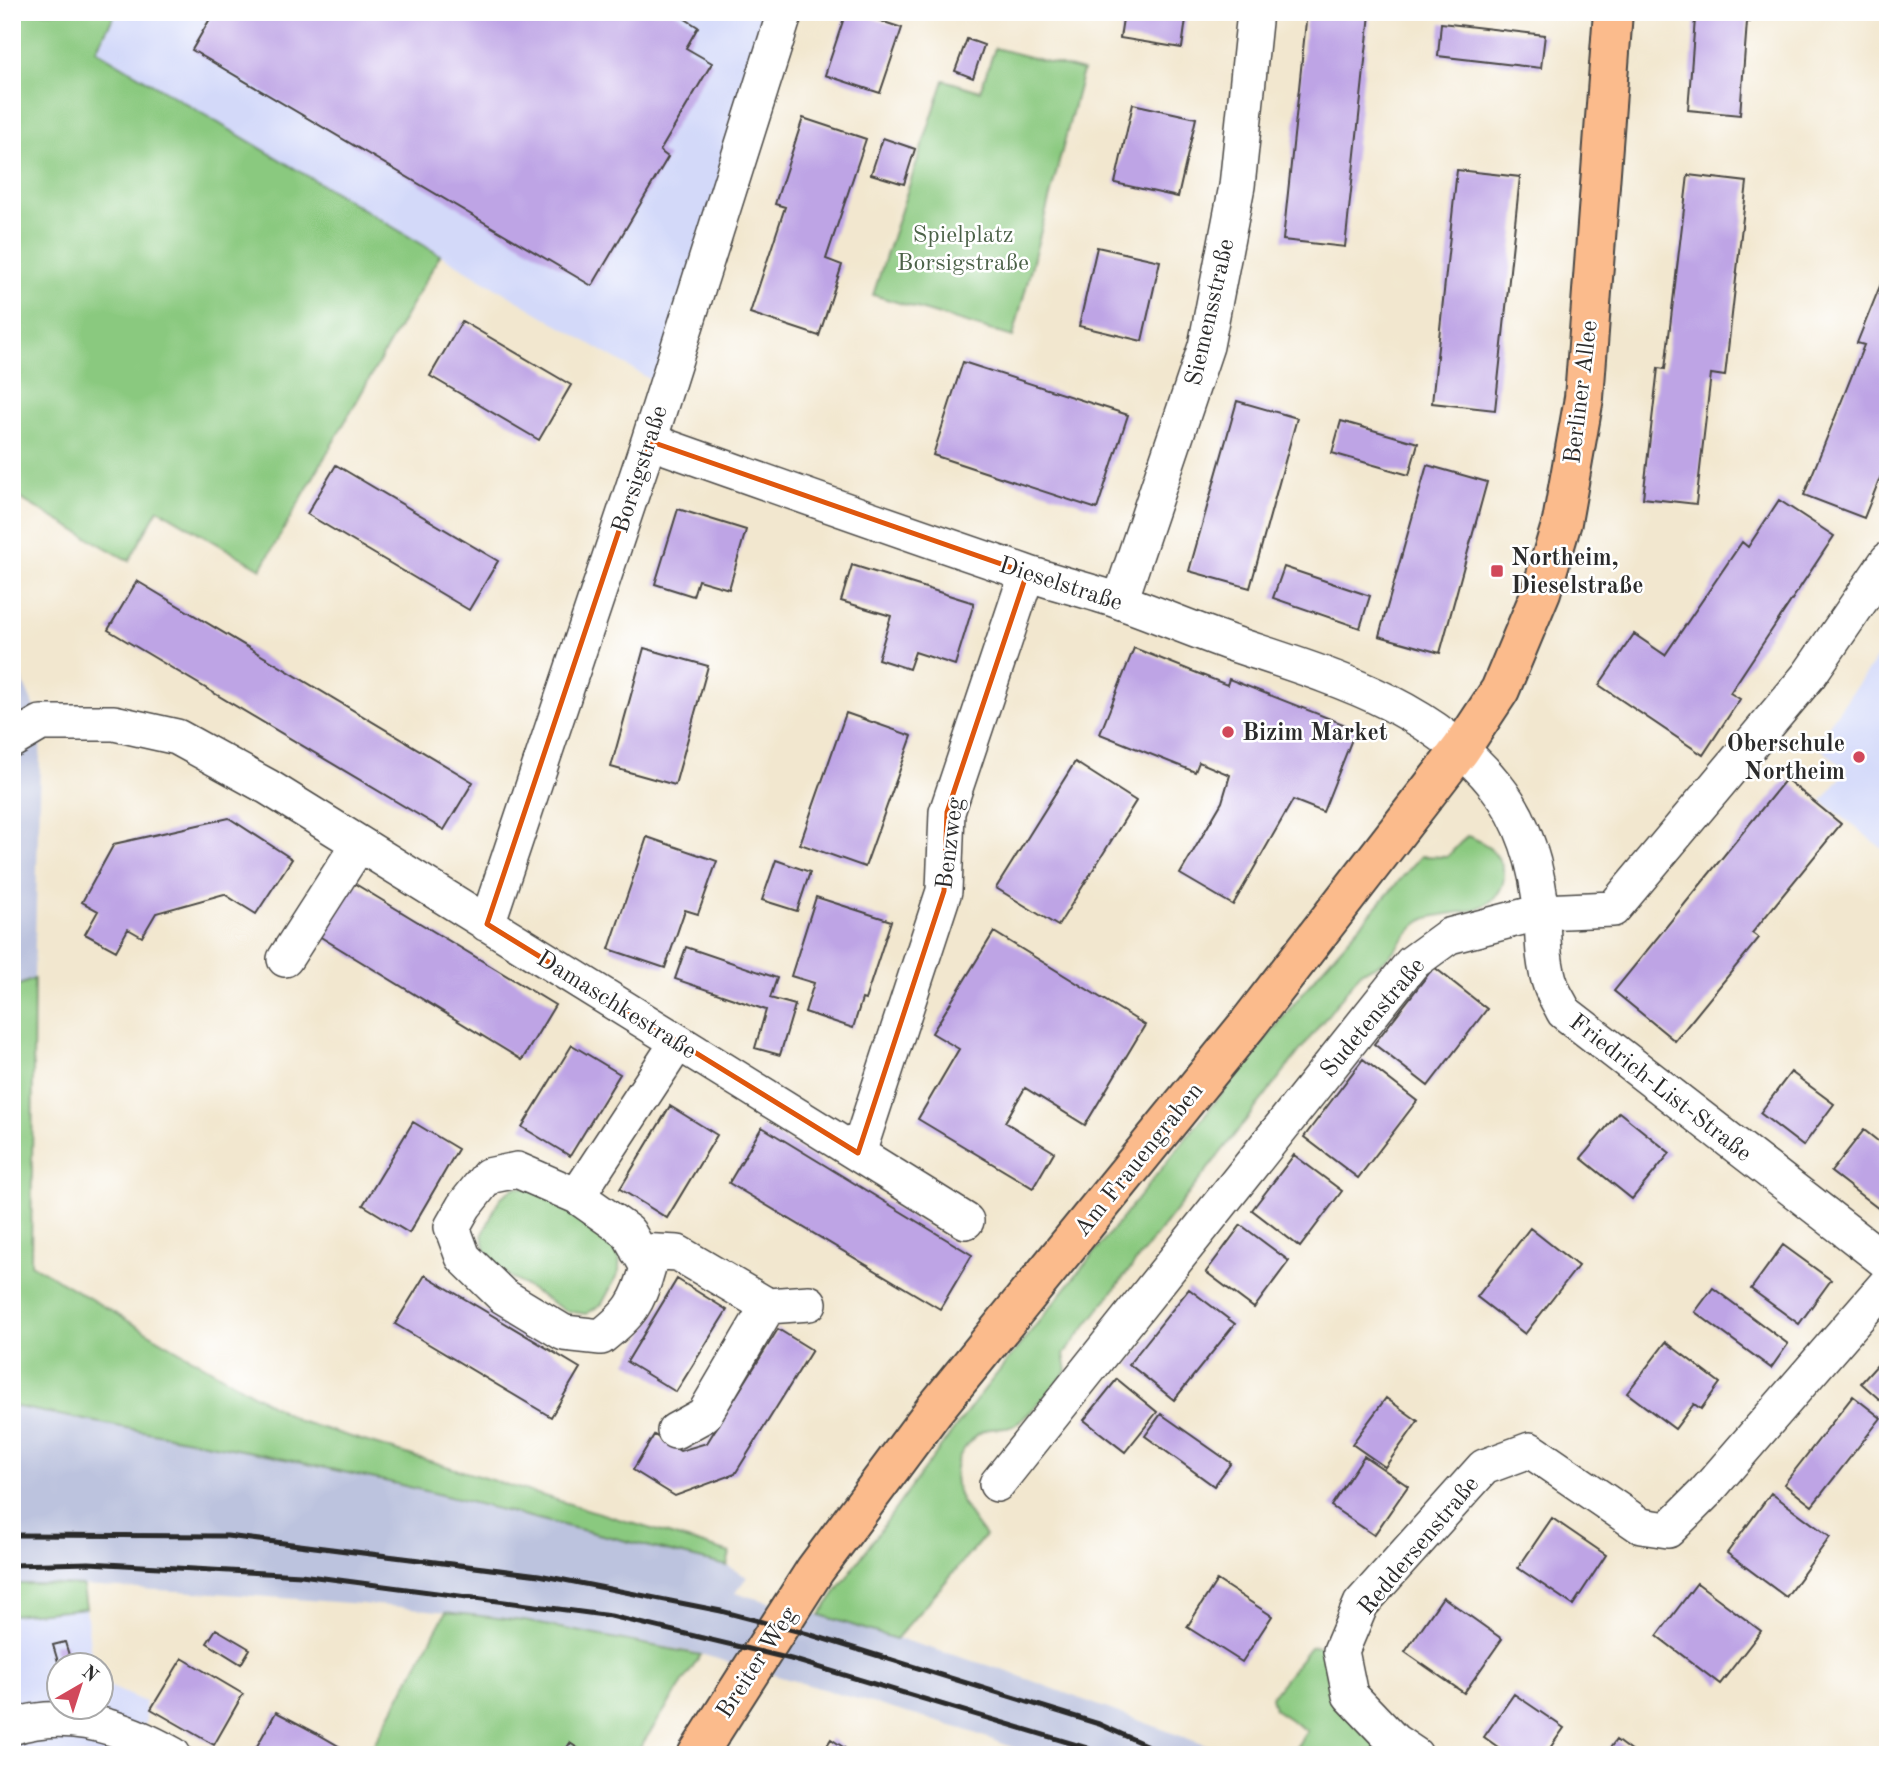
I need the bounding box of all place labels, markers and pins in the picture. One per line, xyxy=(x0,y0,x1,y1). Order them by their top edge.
place label: Northeim, Dieselstraße xyxy=(1511,547,1644,599)
marker: Northeim, Dieselstraße xyxy=(1489,563,1505,579)
place label: Bizim Market xyxy=(1242,722,1388,746)
marker: Bizim Market xyxy=(1220,724,1236,740)
place label: Oberschule Northeim xyxy=(1727,733,1845,785)
marker: Oberschule Northeim xyxy=(1851,749,1867,765)

